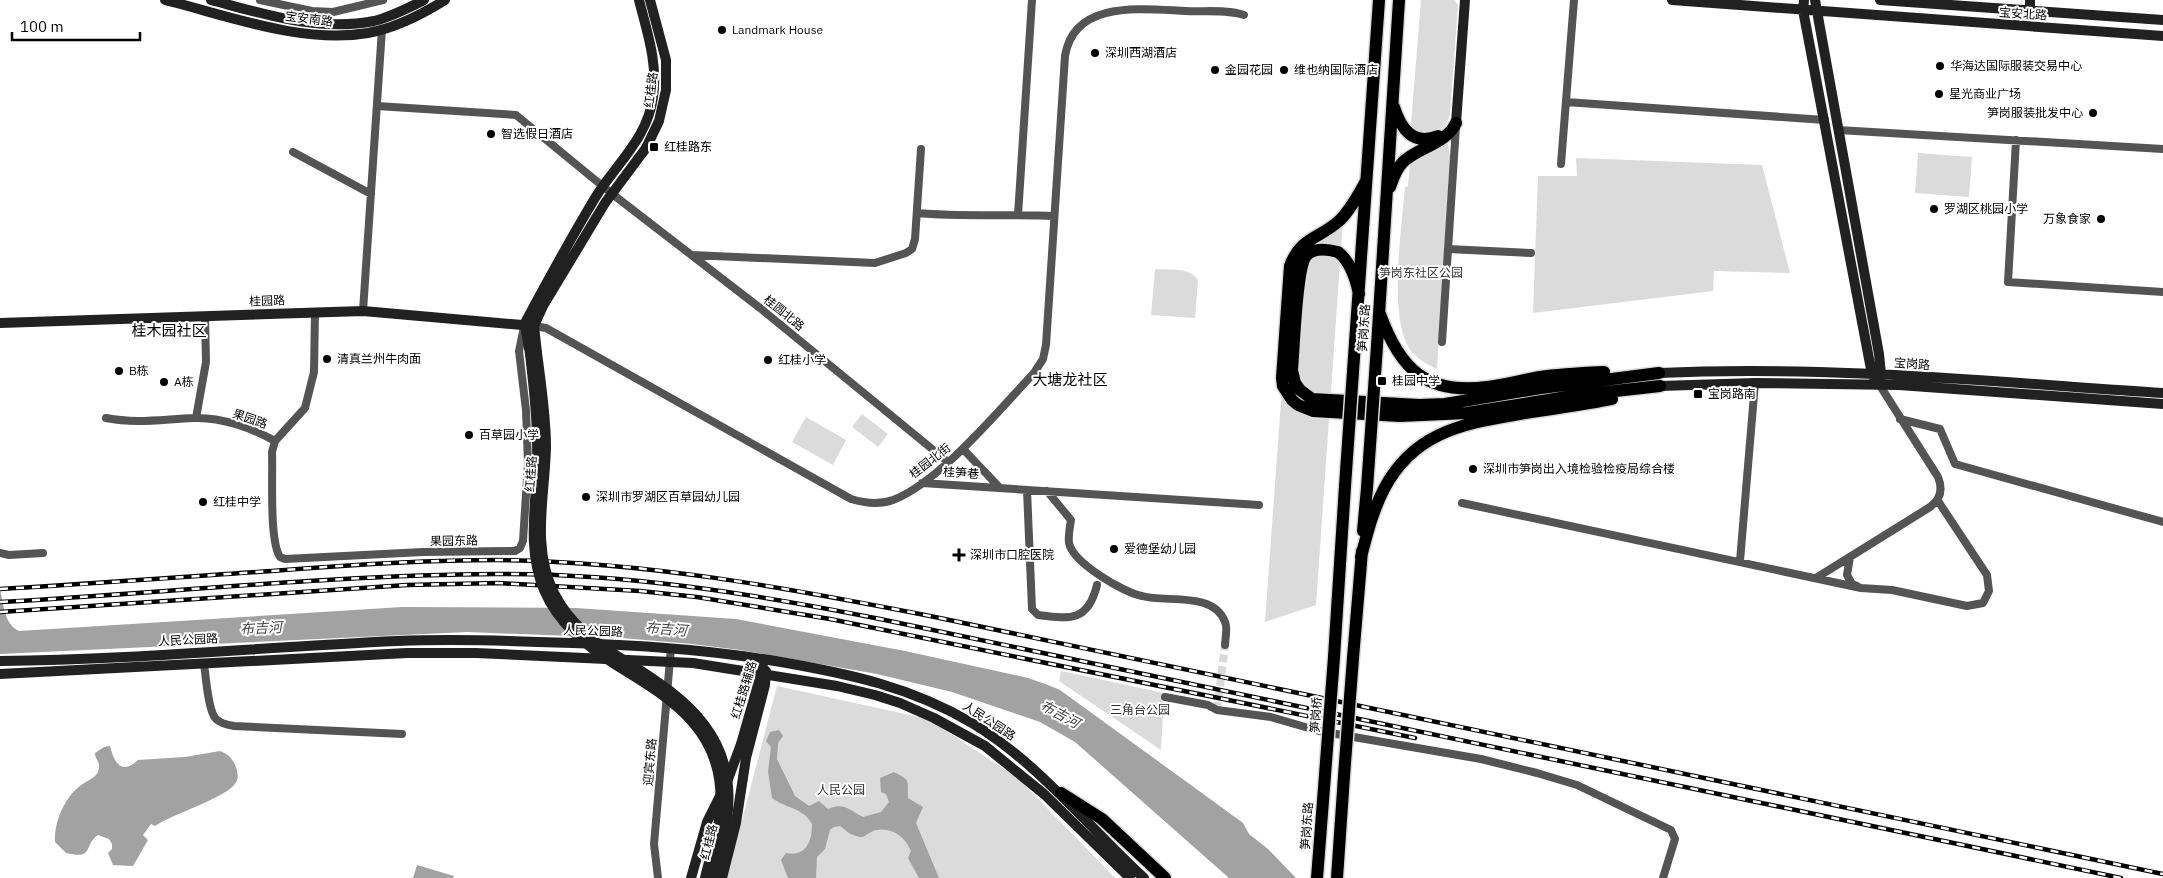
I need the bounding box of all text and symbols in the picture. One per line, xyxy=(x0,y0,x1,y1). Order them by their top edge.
street label: 宝安北路 xyxy=(1999,4,2048,23)
street label: 宝安南路 xyxy=(284,8,334,29)
scale bar xyxy=(12,10,140,42)
text: 100 m xyxy=(20,17,64,36)
place label: Landmark House xyxy=(732,22,823,37)
marker: Landmark House xyxy=(716,24,728,36)
place label: 深圳西湖酒店 xyxy=(1105,45,1177,60)
marker: 深圳西湖酒店 xyxy=(1089,47,1101,59)
place label: 华海达国际服装交易中心 xyxy=(1950,58,2082,73)
marker: 华海达国际服装交易中心 xyxy=(1934,60,1946,72)
place label: 金园花园 xyxy=(1225,62,1273,77)
place label: 维也纳国际酒店 xyxy=(1294,62,1378,77)
marker: 金园花园 xyxy=(1209,64,1221,76)
marker: 维也纳国际酒店 xyxy=(1278,64,1290,76)
street label: 红桂路 xyxy=(641,71,660,109)
place label: 星光商业广场 xyxy=(1949,86,2021,101)
marker: 星光商业广场 xyxy=(1933,88,1945,100)
place label: 笋岗服装批发中心 xyxy=(1987,105,2083,120)
marker: 笋岗服装批发中心 xyxy=(2087,107,2099,119)
place label: 智选假日酒店 xyxy=(501,126,573,141)
marker: 智选假日酒店 xyxy=(485,128,497,140)
place label: 红桂路东 xyxy=(664,139,712,154)
marker: 红桂路东 xyxy=(648,141,660,153)
place label: 罗湖区桃园小学 xyxy=(1944,201,2028,216)
marker: 罗湖区桃园小学 xyxy=(1928,203,1940,215)
place label: 万象食家 xyxy=(2043,211,2091,226)
marker: 万象食家 xyxy=(2095,213,2107,225)
park label: 笋岗东社区公园 xyxy=(1379,265,1463,280)
street label: 桂园路 xyxy=(249,292,285,309)
street label: 桂圆北路 xyxy=(761,292,808,334)
street label: 笋岗东路 xyxy=(1354,303,1373,352)
district label: 桂木园社区 xyxy=(131,321,207,340)
place label: 清真兰州牛肉面 xyxy=(337,351,421,366)
place label: 红桂小学 xyxy=(778,352,826,367)
marker: 清真兰州牛肉面 xyxy=(321,353,333,365)
marker: 红桂小学 xyxy=(762,354,774,366)
street label: 宝岗路 xyxy=(1894,355,1931,372)
place label: B栋 xyxy=(129,363,149,378)
marker: B栋 xyxy=(113,365,125,377)
district label: 大塘龙社区 xyxy=(1032,370,1108,389)
place label: 桂园中学 xyxy=(1392,373,1440,388)
place label: A栋 xyxy=(174,374,194,389)
marker: 桂园中学 xyxy=(1376,375,1388,387)
marker: A栋 xyxy=(158,376,170,388)
place label: 宝岗路南 xyxy=(1708,386,1756,401)
marker: 宝岗路南 xyxy=(1692,388,1704,400)
street label: 果园路 xyxy=(231,406,270,431)
place label: 百草园小学 xyxy=(479,427,539,442)
marker: 百草园小学 xyxy=(463,429,475,441)
street label: 桂园北街 xyxy=(906,440,953,481)
street label: 红桂路 xyxy=(522,455,539,492)
place label: 深圳市笋岗出入境检验检疫局综合楼 xyxy=(1483,461,1675,476)
marker: 深圳市笋岗出入境检验检疫局综合楼 xyxy=(1467,463,1479,475)
street label: 桂笋巷 xyxy=(943,464,980,481)
place label: 深圳市罗湖区百草园幼儿园 xyxy=(596,489,740,504)
marker: 深圳市罗湖区百草园幼儿园 xyxy=(580,491,592,503)
place label: 红桂中学 xyxy=(213,494,261,509)
marker: 红桂中学 xyxy=(197,496,209,508)
street label: 果园东路 xyxy=(430,533,478,548)
place label: 爱德堡幼儿园 xyxy=(1124,541,1196,556)
marker: 爱德堡幼儿园 xyxy=(1108,543,1120,555)
place label: 深圳市口腔医院 xyxy=(970,547,1054,562)
marker: 深圳市口腔医院 xyxy=(952,548,966,562)
water label: 布吉河 xyxy=(240,618,285,638)
water label: 布吉河 xyxy=(644,618,691,640)
street label: 人民公园路 xyxy=(563,622,623,639)
street label: 人民公园路 xyxy=(158,630,218,649)
street label: 红桂路辅路 xyxy=(728,659,759,721)
water label: 布吉河 xyxy=(1037,696,1085,734)
street label: 笋岗桥 xyxy=(1307,696,1324,733)
street label: 人民公园路 xyxy=(960,698,1019,743)
park label: 三角台公园 xyxy=(1110,702,1170,717)
street label: 迎宾东路 xyxy=(640,737,659,787)
park label: 人民公园 xyxy=(817,782,865,797)
street label: 笋岗东路 xyxy=(1297,801,1316,850)
street label: 红桂路 xyxy=(697,823,720,861)

